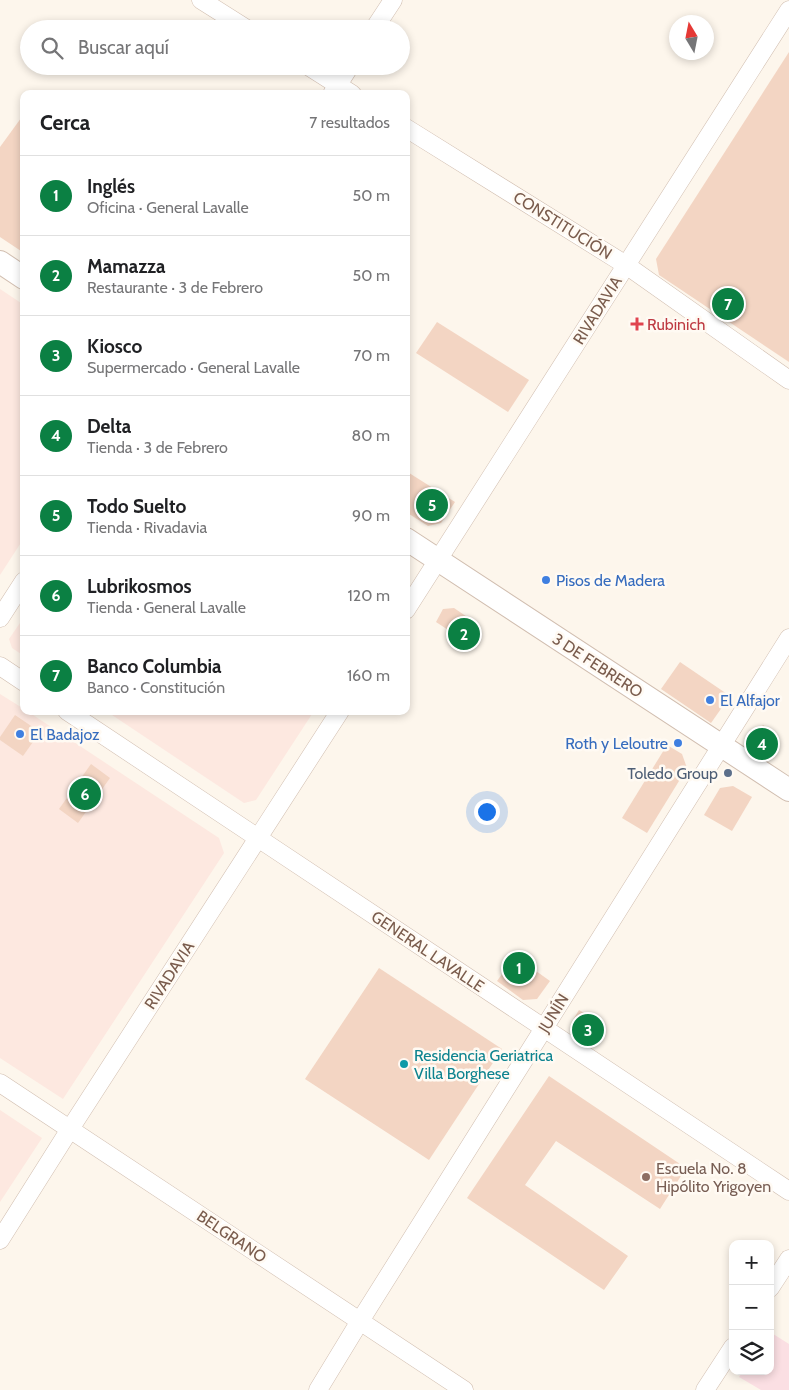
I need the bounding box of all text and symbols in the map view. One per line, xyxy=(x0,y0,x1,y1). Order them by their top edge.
north arrow xyxy=(669,15,714,60)
search box xyxy=(20,20,410,75)
icon: search xyxy=(38,34,66,62)
text: Buscar aquí xyxy=(78,36,169,59)
text: Cerca xyxy=(40,110,90,135)
text: 7 resultados xyxy=(309,113,390,132)
text: Inglés xyxy=(87,175,135,198)
text: 1 xyxy=(53,186,59,205)
text: 50 m xyxy=(353,186,390,205)
street label: CONSTITUCIÓN xyxy=(510,187,616,263)
text: Oficina · General Lavalle xyxy=(87,198,249,217)
text: Mamazza xyxy=(87,255,166,278)
text: 2 xyxy=(52,266,60,285)
text: 50 m xyxy=(353,266,390,285)
street label: RIVADAVIA xyxy=(569,273,626,348)
text: Restaurante · 3 de Febrero xyxy=(87,278,263,297)
pin: 7 xyxy=(712,285,744,323)
place label: Rubinich xyxy=(647,315,705,334)
marker: Rubinich xyxy=(631,318,643,330)
text: Kiosco xyxy=(87,335,142,358)
text: 3 xyxy=(52,346,60,365)
text: 70 m xyxy=(353,346,390,365)
text: Supermercado · General Lavalle xyxy=(87,358,300,377)
text: Delta xyxy=(87,415,131,438)
text: 4 xyxy=(51,426,61,445)
text: 80 m xyxy=(352,426,390,445)
text: Tienda · 3 de Febrero xyxy=(87,438,228,457)
pin: 5 xyxy=(416,486,448,524)
text: Todo Suelto xyxy=(87,495,186,518)
text: 5 xyxy=(52,506,60,525)
text: 90 m xyxy=(352,506,390,525)
text: Tienda · Rivadavia xyxy=(87,518,207,537)
place label: Pisos de Madera xyxy=(556,571,665,590)
marker: Pisos de Madera xyxy=(540,574,552,586)
text: Lubrikosmos xyxy=(87,575,192,598)
text: 6 xyxy=(52,586,61,605)
text: 120 m xyxy=(348,586,390,605)
text: Tienda · General Lavalle xyxy=(87,598,246,617)
pin: 2 xyxy=(448,615,480,653)
street label: 3 DE FEBRERO xyxy=(549,629,646,702)
text: Banco Columbia xyxy=(87,655,222,678)
text: 7 xyxy=(52,666,60,685)
text: 160 m xyxy=(347,666,390,685)
text: Banco · Constitución xyxy=(87,678,225,697)
place label: El Alfajor xyxy=(720,691,781,710)
marker: El Alfajor xyxy=(704,694,716,706)
place label: El Badajoz xyxy=(30,725,100,744)
pin: 4 xyxy=(746,725,778,763)
marker: El Badajoz xyxy=(14,728,26,740)
place label: Roth y Leloutre xyxy=(565,734,668,753)
marker: Roth y Leloutre xyxy=(672,737,684,749)
place label: Toledo Group xyxy=(627,764,718,783)
marker: Toledo Group xyxy=(722,767,734,779)
pin: 6 xyxy=(69,775,101,813)
your location xyxy=(474,799,500,825)
street label: GENERAL LAVALLE xyxy=(368,907,488,996)
street label: RIVADAVIA xyxy=(141,938,198,1013)
pin: 1 xyxy=(503,949,535,987)
street label: JUNÍN xyxy=(534,990,573,1037)
pin: 3 xyxy=(572,1011,604,1049)
place label: Residencia Geriatrica Villa Borghese xyxy=(414,1046,553,1083)
marker: Residencia Geriatrica Villa Borghese xyxy=(398,1058,410,1070)
place label: Escuela No. 8 Hipólito Yrigoyen xyxy=(656,1159,771,1196)
marker: Escuela No. 8 Hipólito Yrigoyen xyxy=(640,1171,652,1183)
street label: BELGRANO xyxy=(193,1206,270,1267)
map controls xyxy=(729,1240,774,1375)
button: + xyxy=(729,1240,774,1285)
button: − xyxy=(729,1285,774,1330)
button: layers xyxy=(729,1330,774,1375)

